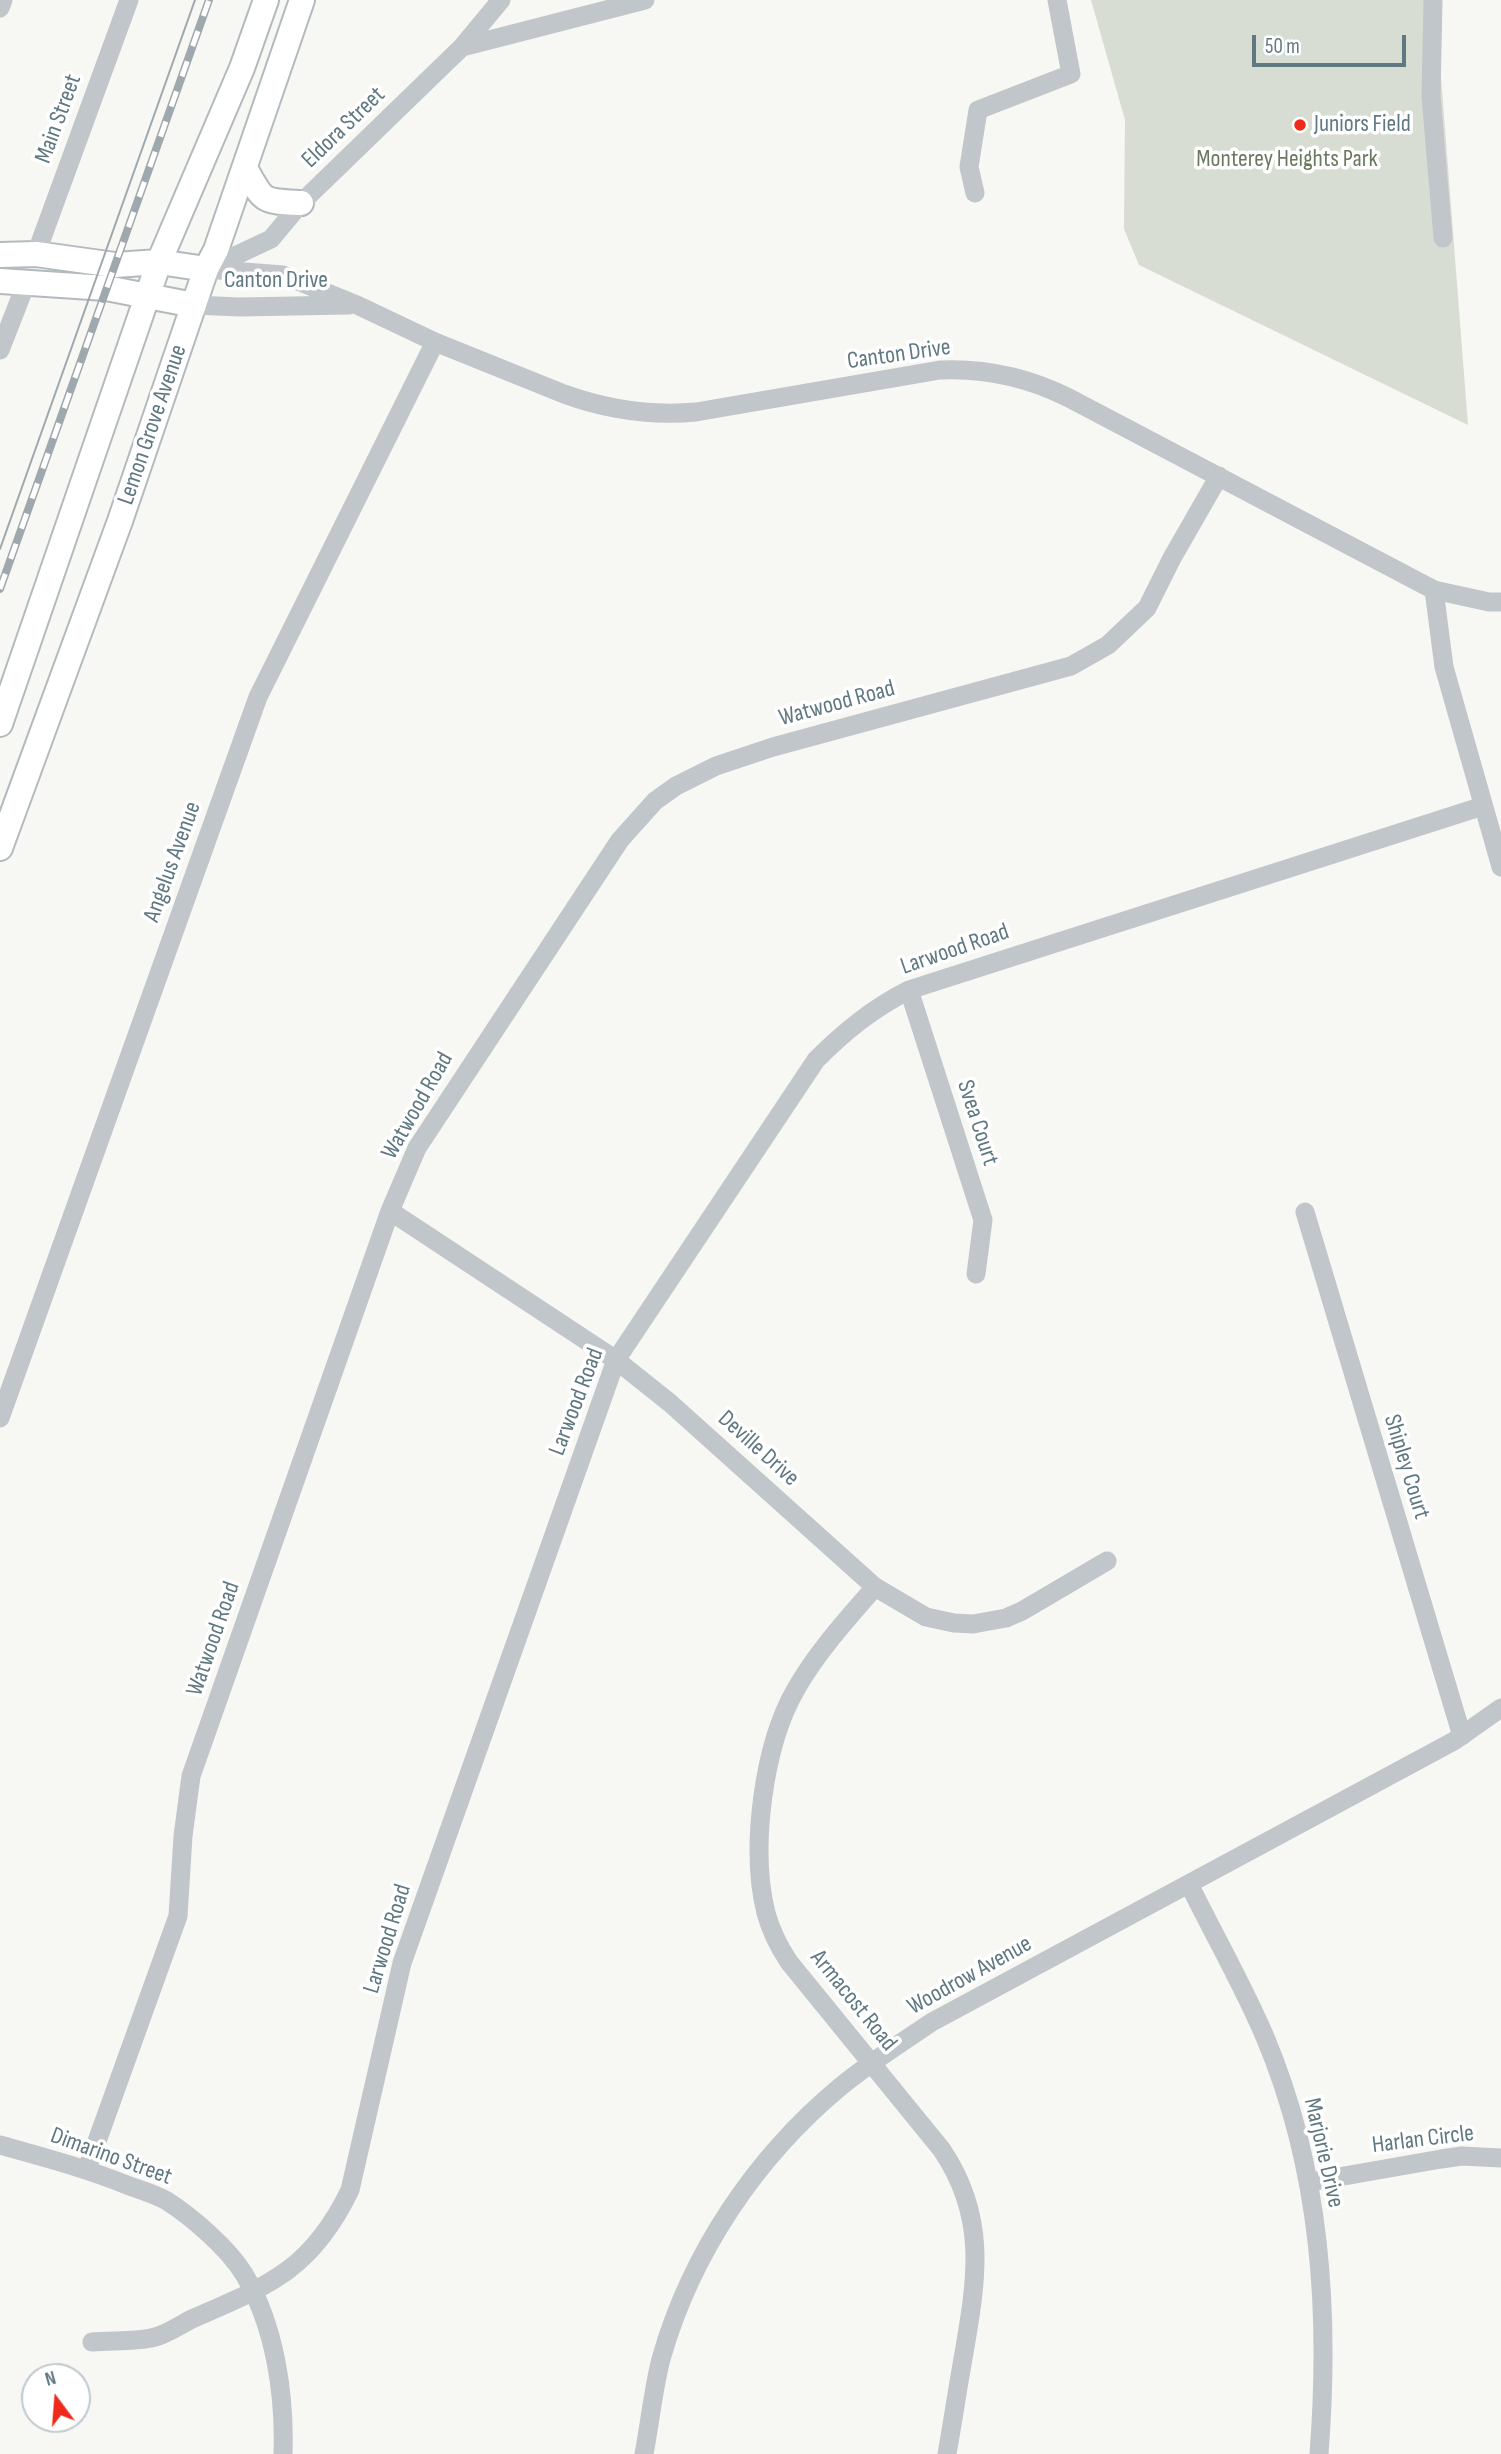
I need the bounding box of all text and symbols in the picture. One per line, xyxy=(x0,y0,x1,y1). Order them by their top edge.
scale bar xyxy=(1256,21,1410,65)
text: 50 m xyxy=(1265,34,1300,59)
street label: Main Street xyxy=(30,71,88,167)
street label: Eldora Street xyxy=(296,81,392,175)
place label: Juniors Field xyxy=(1314,111,1411,139)
marker: Juniors Field xyxy=(1292,117,1308,133)
park label: Monterey Heights Park xyxy=(1196,146,1378,174)
street label: Canton Drive xyxy=(224,267,328,295)
street label: Canton Drive xyxy=(846,334,952,376)
street label: Lemon Grove Avenue xyxy=(112,341,194,509)
street label: Watwood Road xyxy=(776,675,898,733)
street label: Angelus Avenue xyxy=(138,798,208,926)
street label: Larwood Road xyxy=(897,918,1013,982)
street label: Watwood Road xyxy=(376,1047,460,1165)
street label: Svea Court xyxy=(950,1077,1004,1169)
street label: Larwood Road xyxy=(543,1344,611,1460)
street label: Deville Drive xyxy=(711,1405,805,1493)
street label: Shipley Court xyxy=(1376,1411,1436,1523)
street label: Watwood Road xyxy=(181,1578,247,1700)
street label: Larwood Road xyxy=(358,1881,418,1997)
street label: Woodrow Avenue xyxy=(903,1930,1037,2022)
street label: Armacost Road xyxy=(804,1945,902,2057)
street label: Marjorie Drive xyxy=(1296,2096,1350,2210)
street label: Harlan Circle xyxy=(1370,2119,1476,2161)
street label: Dimarino Street xyxy=(46,2122,176,2192)
north arrow xyxy=(21,2363,91,2433)
text: N xyxy=(43,2367,59,2392)

